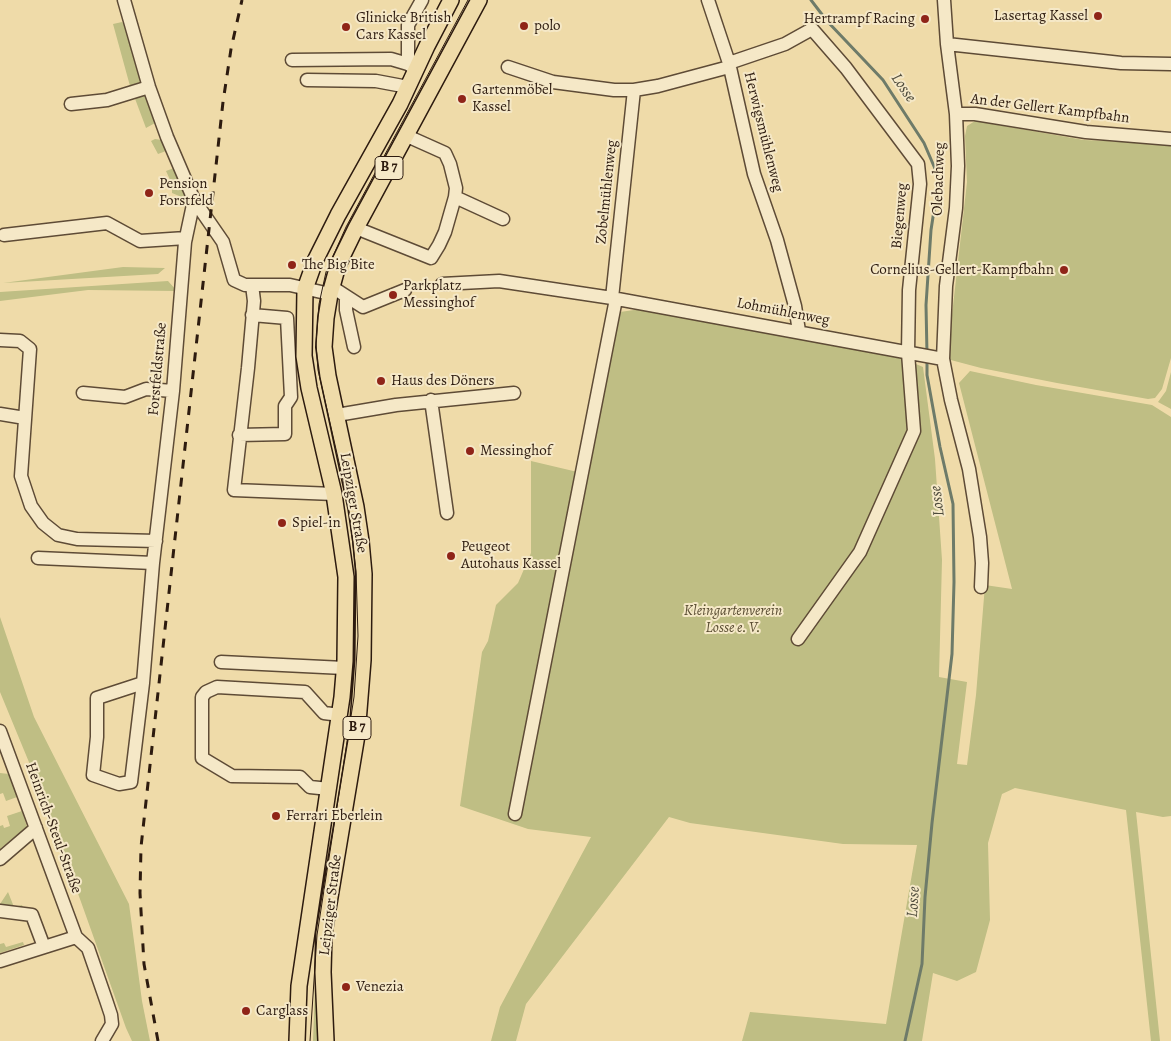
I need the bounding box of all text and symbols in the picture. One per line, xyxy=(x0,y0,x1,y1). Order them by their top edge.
place label: Lasertag Kassel xyxy=(994,7,1088,25)
place label: Glinicke British Cars Kassel xyxy=(356,9,451,44)
place label: Hertrampf Racing xyxy=(803,10,915,28)
marker: Lasertag Kassel xyxy=(1092,10,1104,22)
marker: Hertrampf Racing xyxy=(919,13,931,25)
place label: polo xyxy=(534,17,561,35)
marker: polo xyxy=(518,20,530,32)
marker: Glinicke British Cars Kassel xyxy=(340,21,352,33)
street label: Herwigsmühlenweg xyxy=(739,70,787,194)
water label: Losse xyxy=(886,70,920,106)
place label: Gartenmöbel Kassel xyxy=(472,81,552,116)
street label: An der Gellert Kampfbahn xyxy=(970,90,1130,128)
marker: Gartenmöbel Kassel xyxy=(456,93,468,105)
street label: Zobelmühlenweg xyxy=(593,139,621,245)
street label: Olebachweg xyxy=(929,142,949,216)
road number: B 7 xyxy=(375,156,403,180)
place label: Pension Forstfeld xyxy=(159,175,213,210)
street label: Biegenweg xyxy=(888,182,912,250)
marker: Pension Forstfeld xyxy=(143,187,155,199)
place label: The Big Bite xyxy=(302,256,375,274)
marker: The Big Bite xyxy=(286,259,298,271)
place label: Cornelius-Gellert-Kampfbahn xyxy=(870,261,1054,279)
marker: Cornelius-Gellert-Kampfbahn xyxy=(1058,264,1070,276)
place label: Parkplatz Messinghof xyxy=(403,277,475,312)
marker: Parkplatz Messinghof xyxy=(387,289,399,301)
street label: Lohmühlenweg xyxy=(735,294,831,330)
street label: Forstfeldstraße xyxy=(145,322,171,416)
place label: Haus des Döners xyxy=(391,372,495,390)
marker: Haus des Döners xyxy=(375,375,387,387)
place label: Messinghof xyxy=(480,442,552,460)
marker: Messinghof xyxy=(464,445,476,457)
street label: Leipziger Straße xyxy=(335,451,371,555)
water label: Losse xyxy=(927,485,949,517)
place label: Spiel-in xyxy=(292,514,341,532)
marker: Spiel-in xyxy=(276,517,288,529)
place label: Peugeot Autohaus Kassel xyxy=(461,538,561,573)
marker: Peugeot Autohaus Kassel xyxy=(445,550,457,562)
park label: Kleingartenverein Losse e. V. xyxy=(684,602,782,637)
road number: B 7 xyxy=(343,716,371,740)
street label: Heinrich-Steul-Straße xyxy=(21,760,85,896)
place label: Ferrari Eberlein xyxy=(286,807,383,825)
marker: Ferrari Eberlein xyxy=(270,810,282,822)
street label: Leipziger Straße xyxy=(316,853,346,957)
water label: Losse xyxy=(903,886,925,918)
place label: Venezia xyxy=(356,978,404,996)
marker: Venezia xyxy=(340,981,352,993)
place label: Carglass xyxy=(256,1002,308,1020)
marker: Carglass xyxy=(240,1005,252,1017)

